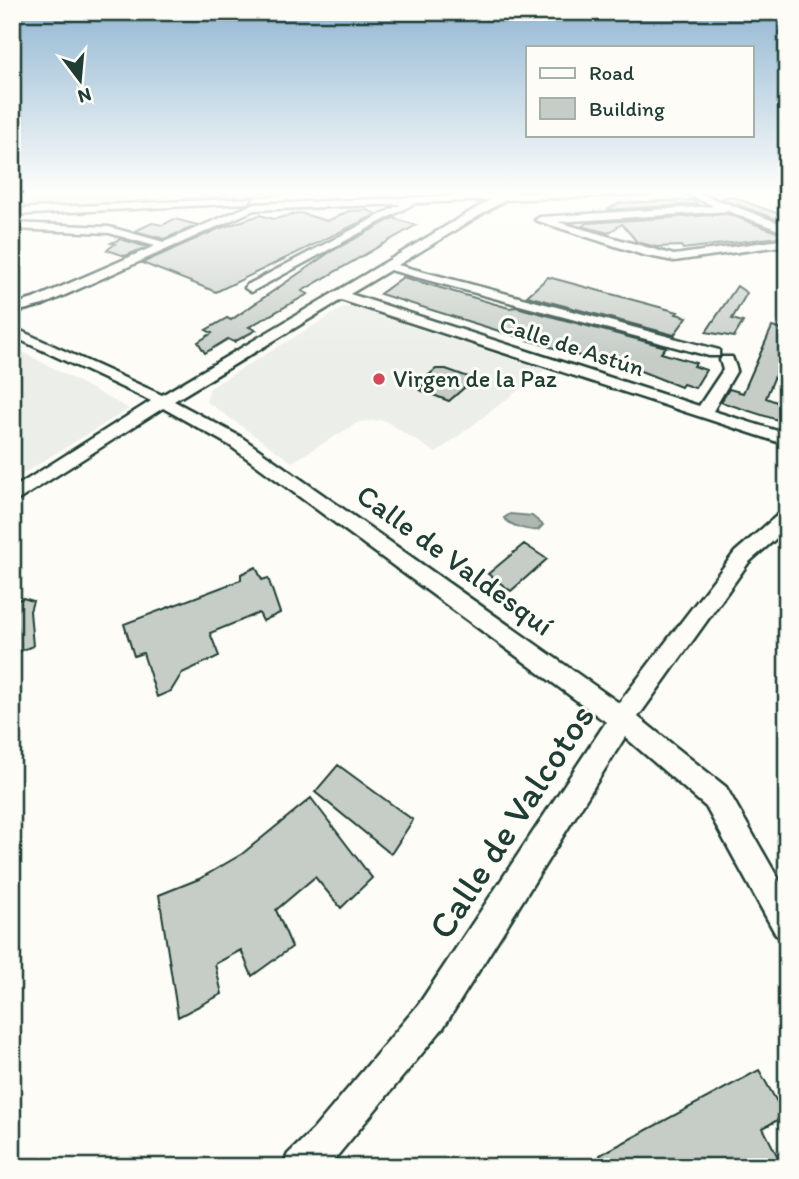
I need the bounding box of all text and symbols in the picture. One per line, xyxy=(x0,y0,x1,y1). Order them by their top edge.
north arrow xyxy=(46,46,116,116)
legend xyxy=(526,46,754,136)
text: Road xyxy=(589,60,635,85)
text: N xyxy=(75,83,94,109)
text: Building xyxy=(589,96,665,121)
street label: Calle de Astún xyxy=(496,309,648,383)
place label: Virgen de la Paz xyxy=(393,364,557,393)
marker: Virgen de la Paz xyxy=(371,371,387,387)
street label: Calle de Valdesquí xyxy=(350,476,561,644)
street label: Calle de Valcotos xyxy=(419,695,603,947)

